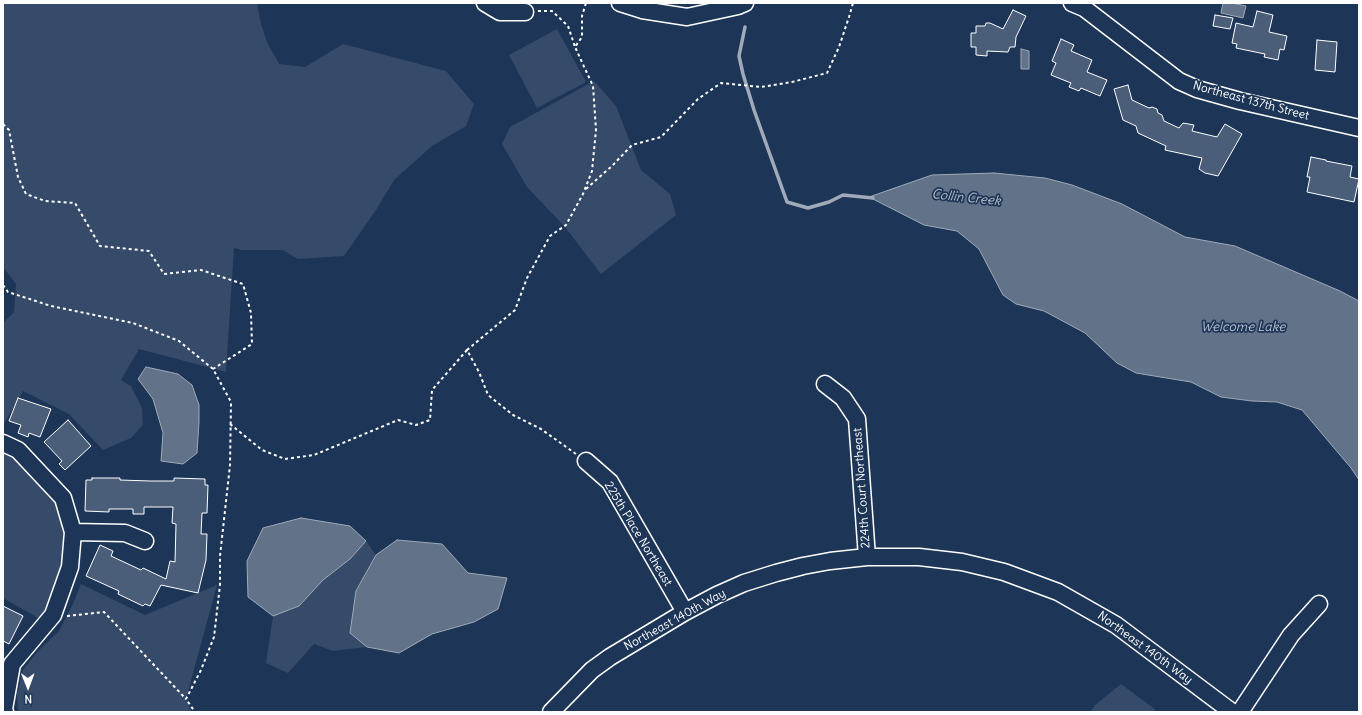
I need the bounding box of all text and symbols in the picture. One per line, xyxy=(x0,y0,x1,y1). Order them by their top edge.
street label: Northeast 137th Street xyxy=(1191,79,1311,123)
water label: Collin Creek xyxy=(931,187,1001,209)
water label: Welcome Lake xyxy=(1201,319,1285,335)
street label: 224th Court Northeast xyxy=(851,427,873,549)
street label: 225th Place Northeast xyxy=(601,479,675,589)
street label: Northeast 140th Way xyxy=(622,586,728,654)
street label: Northeast 140th Way xyxy=(1095,609,1195,687)
north arrow xyxy=(8,667,48,707)
text: N xyxy=(24,692,32,706)

